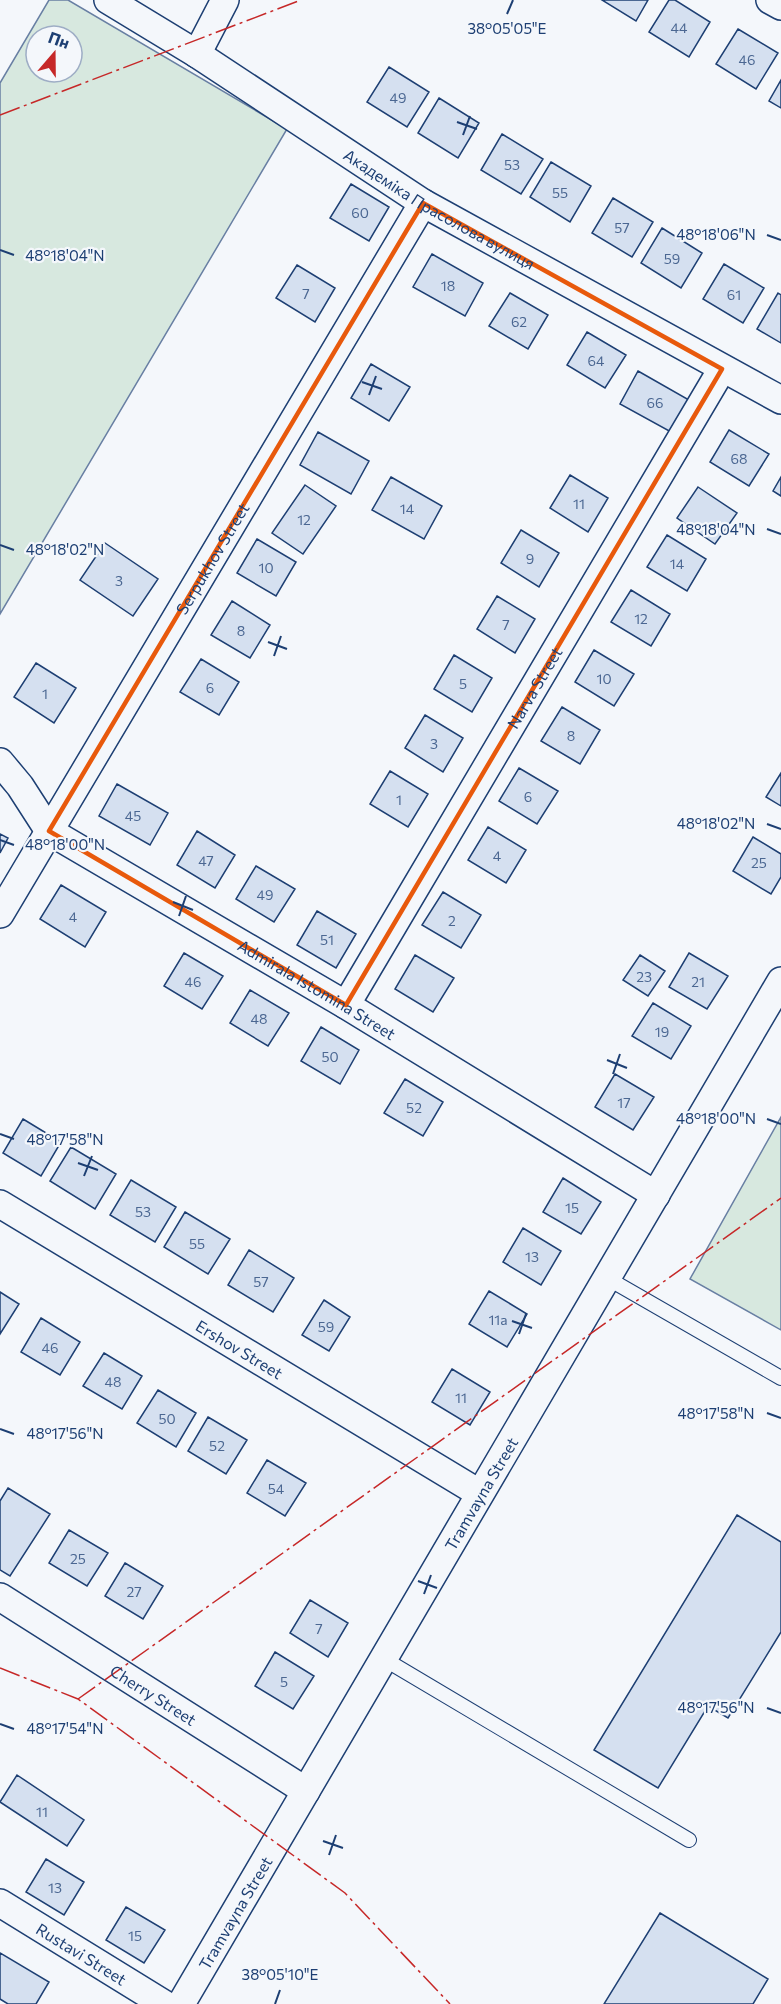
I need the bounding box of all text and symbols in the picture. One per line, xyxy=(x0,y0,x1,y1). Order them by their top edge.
text: 38°05'05"E xyxy=(467,19,547,37)
house number: 44 xyxy=(671,19,688,36)
north arrow xyxy=(24,24,84,84)
text: Пн xyxy=(46,27,73,52)
house number: 46 xyxy=(739,51,755,68)
house number: 49 xyxy=(390,89,406,106)
street label: Академіка Прасолова вулиця xyxy=(341,144,539,272)
house number: 53 xyxy=(504,156,520,173)
house number: 55 xyxy=(552,184,568,201)
house number: 60 xyxy=(351,204,369,221)
house number: 57 xyxy=(614,219,630,236)
text: 48°18'06"N xyxy=(676,225,756,243)
text: 48°18'04"N xyxy=(25,246,105,264)
house number: 59 xyxy=(664,250,680,267)
house number: 18 xyxy=(441,277,455,294)
house number: 7 xyxy=(302,285,310,302)
house number: 61 xyxy=(727,286,741,303)
house number: 62 xyxy=(511,313,527,330)
house number: 64 xyxy=(588,352,605,369)
house number: 66 xyxy=(647,394,664,411)
house number: 68 xyxy=(731,450,748,467)
house number: 11 xyxy=(573,495,585,512)
street label: Serpukhov Street xyxy=(171,499,252,617)
house number: 14 xyxy=(400,500,415,517)
house number: 12 xyxy=(297,511,311,528)
text: 48°18'04"N xyxy=(676,520,756,538)
text: 48°18'02"N xyxy=(26,540,104,558)
house number: 9 xyxy=(526,550,534,567)
house number: 14 xyxy=(670,555,685,572)
house number: 10 xyxy=(258,559,274,576)
house number: 3 xyxy=(115,572,123,589)
house number: 12 xyxy=(634,610,648,627)
house number: 7 xyxy=(502,616,510,633)
house number: 8 xyxy=(237,622,245,639)
street label: Narva Street xyxy=(502,643,566,732)
house number: 10 xyxy=(596,670,612,687)
house number: 5 xyxy=(459,675,467,692)
house number: 6 xyxy=(206,679,214,696)
house number: 1 xyxy=(42,685,48,702)
house number: 8 xyxy=(567,727,575,744)
house number: 3 xyxy=(430,735,438,752)
house number: 6 xyxy=(524,788,532,805)
house number: 1 xyxy=(396,791,402,808)
house number: 45 xyxy=(125,807,141,824)
text: 48°18'02"N xyxy=(677,814,755,832)
text: 48°18'00"N xyxy=(25,835,105,853)
house number: 4 xyxy=(493,847,502,864)
house number: 47 xyxy=(198,852,214,869)
house number: 25 xyxy=(751,854,767,871)
house number: 49 xyxy=(257,886,273,903)
house number: 4 xyxy=(69,908,78,925)
house number: 2 xyxy=(448,912,456,929)
house number: 51 xyxy=(320,931,334,948)
street label: Admirala Istomina Street xyxy=(235,935,400,1043)
house number: 23 xyxy=(636,968,652,985)
house number: 46 xyxy=(185,973,201,990)
house number: 21 xyxy=(691,973,705,990)
house number: 48 xyxy=(251,1010,267,1027)
house number: 19 xyxy=(655,1023,669,1040)
house number: 50 xyxy=(321,1048,339,1065)
house number: 17 xyxy=(617,1094,631,1111)
house number: 52 xyxy=(406,1099,422,1116)
text: 48°18'00"N xyxy=(676,1109,756,1127)
text: 48°17'58"N xyxy=(26,1130,104,1148)
house number: 15 xyxy=(565,1199,579,1216)
house number: 53 xyxy=(135,1203,151,1220)
house number: 55 xyxy=(189,1235,205,1252)
house number: 13 xyxy=(525,1248,539,1265)
house number: 57 xyxy=(253,1273,269,1290)
house number: 11а xyxy=(488,1311,508,1328)
street label: Ershov Street xyxy=(193,1315,287,1382)
house number: 59 xyxy=(318,1318,334,1335)
house number: 46 xyxy=(42,1339,58,1356)
house number: 48 xyxy=(105,1373,121,1390)
house number: 11 xyxy=(455,1389,467,1406)
text: 48°17'58"N xyxy=(677,1404,755,1422)
house number: 50 xyxy=(158,1410,176,1427)
text: 48°17'56"N xyxy=(26,1424,104,1442)
street label: Tramvayna Street xyxy=(440,1433,521,1553)
house number: 52 xyxy=(209,1437,225,1454)
house number: 54 xyxy=(268,1480,285,1497)
house number: 25 xyxy=(70,1550,86,1567)
house number: 27 xyxy=(126,1583,142,1600)
house number: 7 xyxy=(315,1620,323,1637)
street label: Cherry Street xyxy=(107,1660,201,1729)
house number: 5 xyxy=(280,1673,288,1690)
text: 48°17'56"N xyxy=(677,1698,755,1716)
text: 48°17'54"N xyxy=(27,1719,104,1737)
house number: 11 xyxy=(36,1803,48,1820)
street label: Tramvayna Street xyxy=(194,1852,275,1972)
house number: 13 xyxy=(48,1879,62,1896)
street label: Rustavi Street xyxy=(33,1918,131,1988)
house number: 15 xyxy=(128,1927,142,1944)
text: 38°05'10"E xyxy=(242,1965,318,1983)

